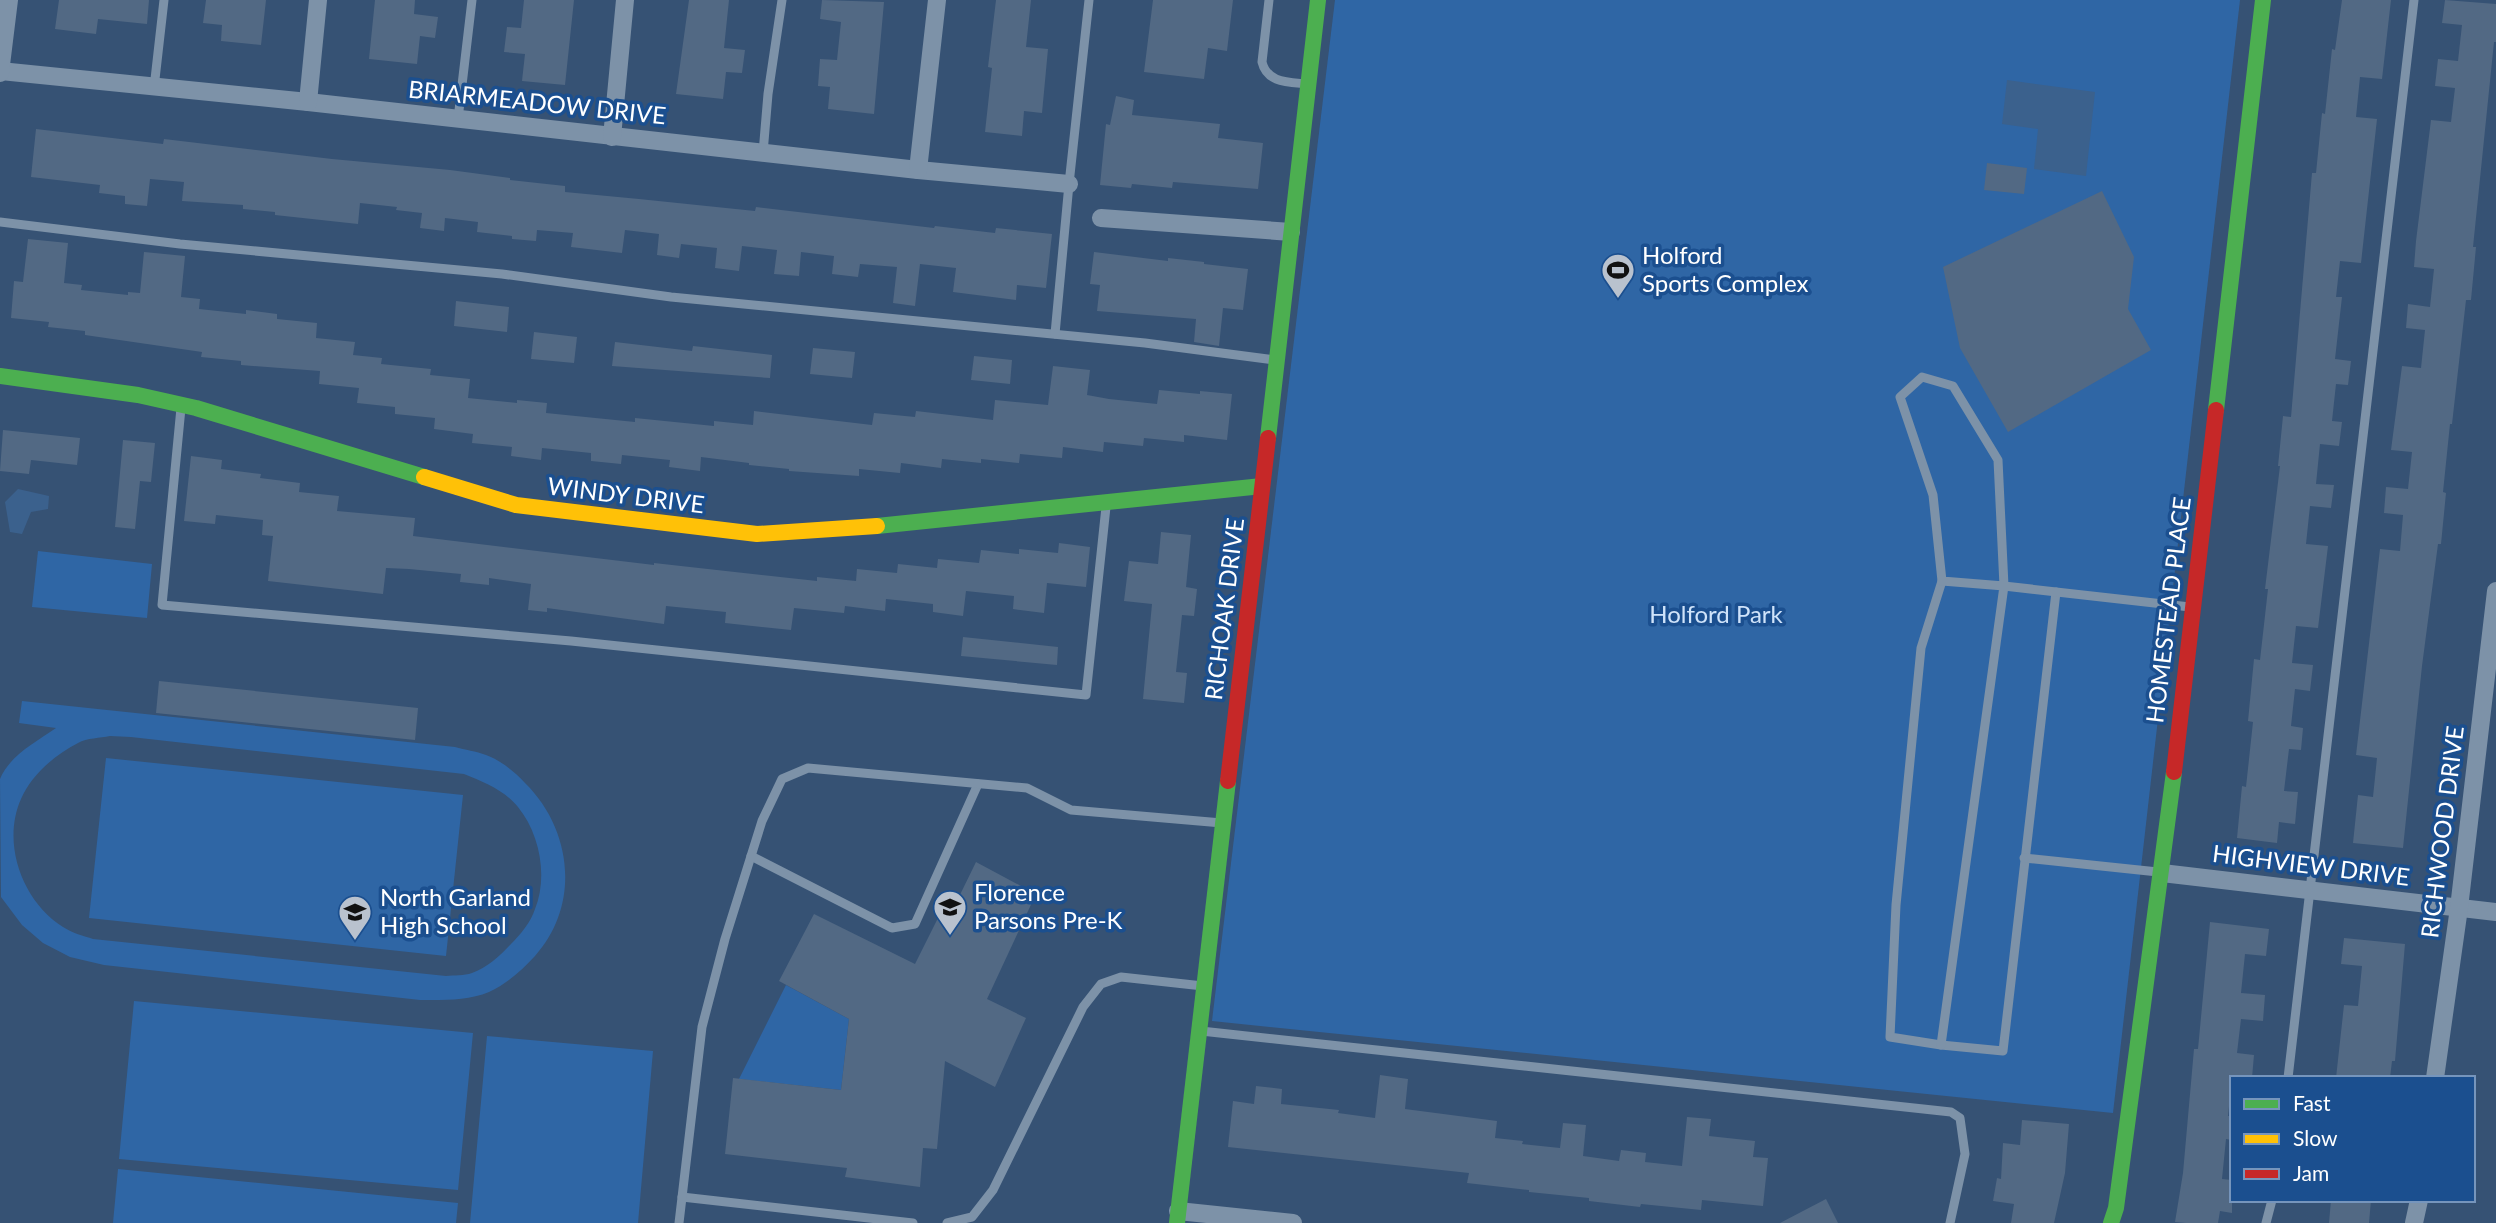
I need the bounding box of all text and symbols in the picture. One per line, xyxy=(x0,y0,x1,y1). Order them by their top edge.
street label: BRIARMEADOW DRIVE xyxy=(407,74,667,129)
place label: Holford Sports Complex xyxy=(1642,240,1808,297)
sports icon: Holford Sports Complex xyxy=(1599,251,1637,300)
street label: WINDY DRIVE xyxy=(546,471,706,519)
street label: HOMESTEAD PLACE xyxy=(2139,495,2196,725)
street label: RICHOAK DRIVE xyxy=(1198,516,1249,702)
park label: Holford Park xyxy=(1649,599,1784,628)
street label: RICHWOOD DRIVE xyxy=(2414,724,2469,940)
street label: HIGHVIEW DRIVE xyxy=(2211,838,2411,891)
place label: Florence Parsons Pre-K xyxy=(974,877,1123,934)
place label: North Garland High School xyxy=(380,882,531,939)
school or university icon: Florence Parsons Pre-K xyxy=(931,888,969,937)
school or university icon: North Garland High School xyxy=(336,893,374,942)
legend xyxy=(2230,1076,2475,1202)
text: Fast xyxy=(2293,1090,2331,1115)
text: Slow xyxy=(2293,1125,2338,1150)
text: Jam xyxy=(2293,1160,2329,1185)

